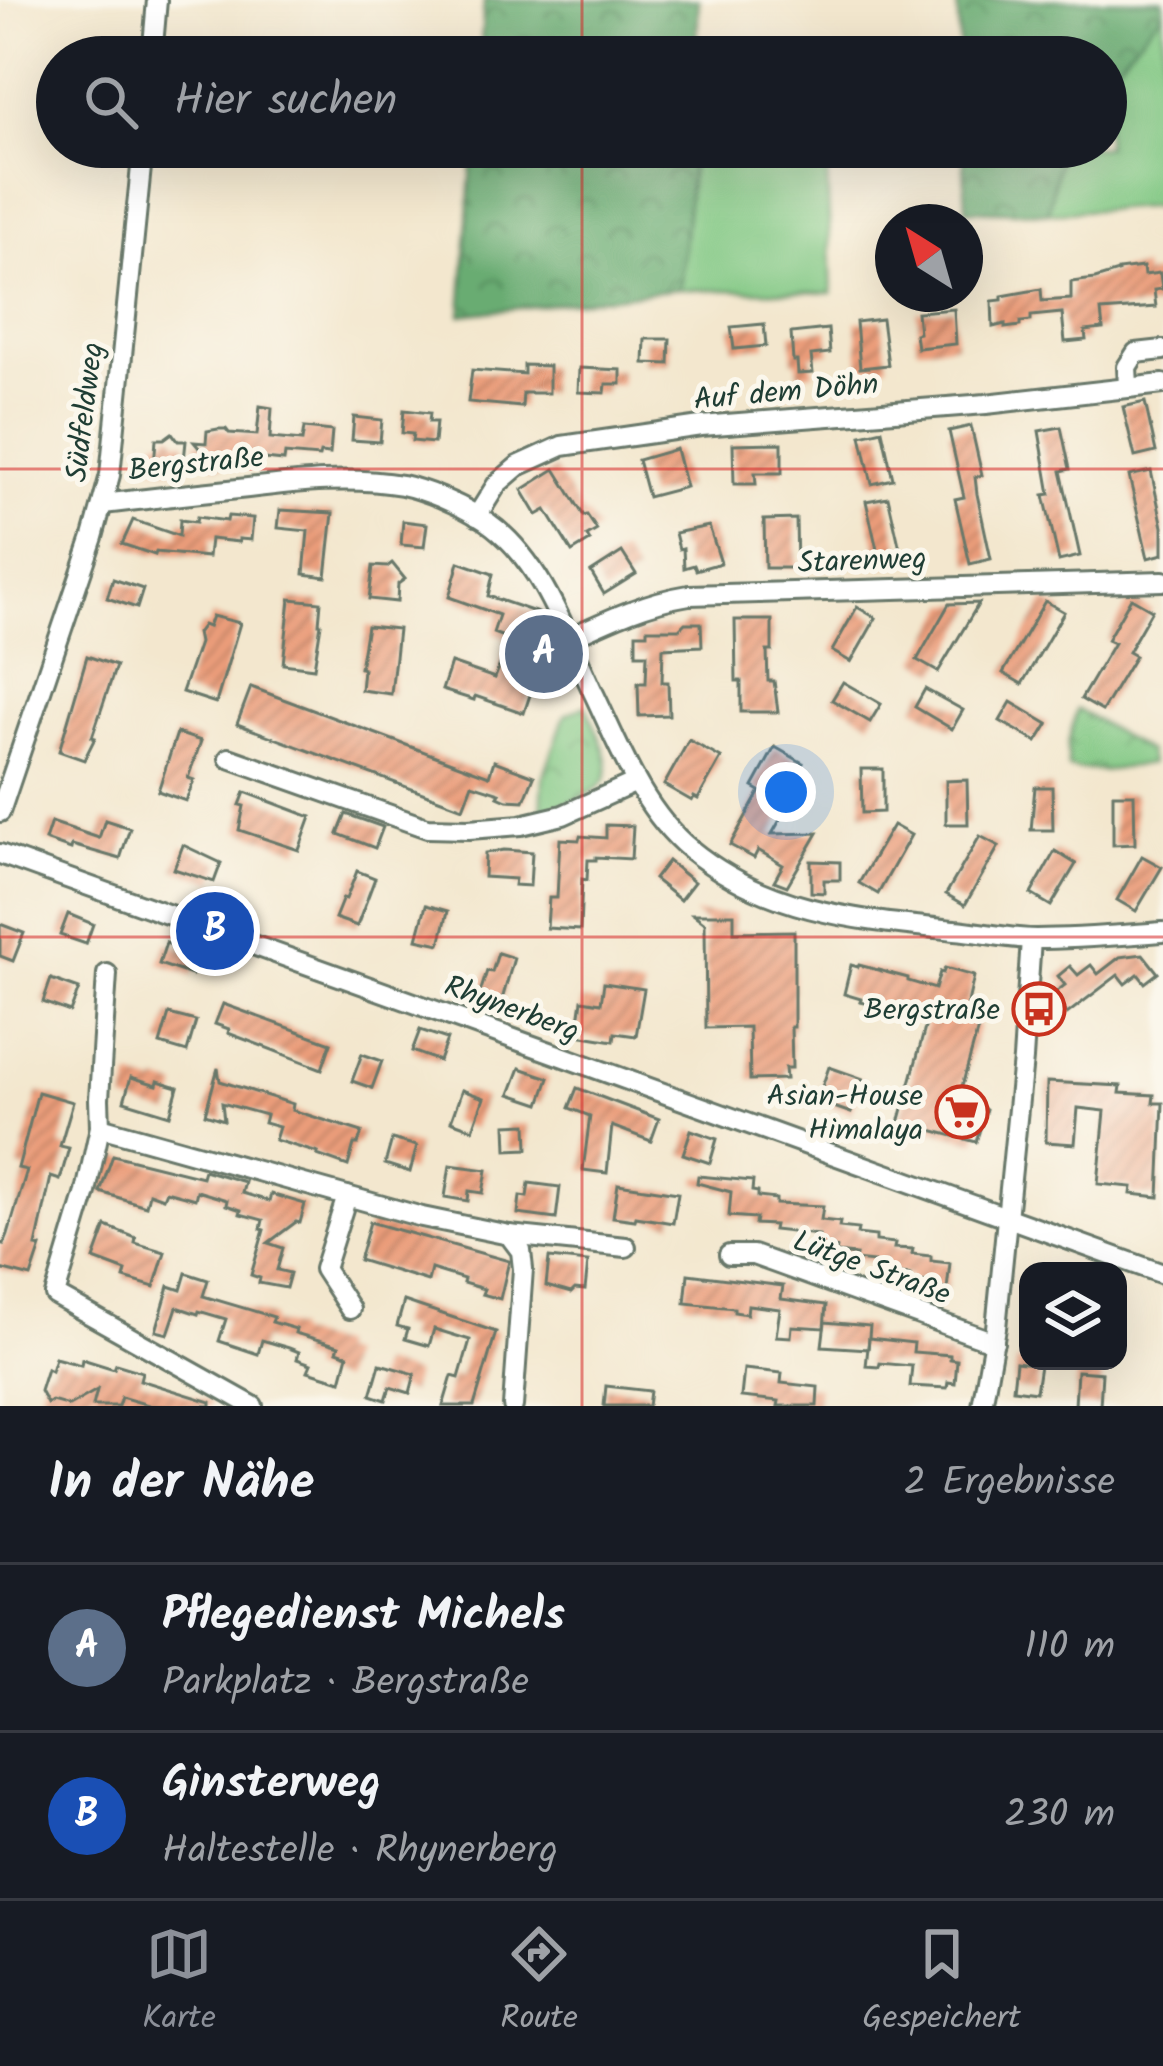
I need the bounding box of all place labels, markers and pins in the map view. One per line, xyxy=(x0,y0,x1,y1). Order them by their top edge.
pin: A xyxy=(505,609,583,699)
pin: B xyxy=(176,886,254,976)
bus stop icon: Bergstraße xyxy=(1011,981,1067,1037)
place label: Bergstraße xyxy=(864,987,1000,1035)
place label: Asian-House Himalaya xyxy=(767,1073,923,1155)
supermarket icon: Asian-House Himalaya xyxy=(934,1084,990,1140)

